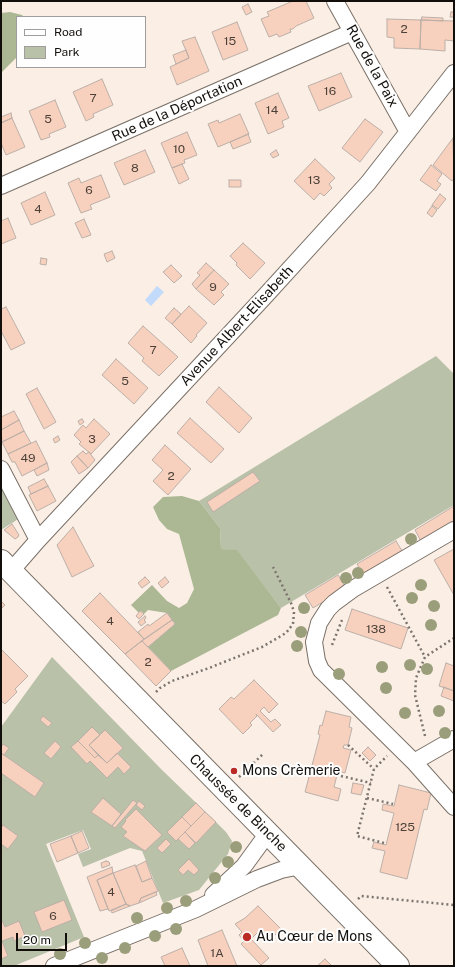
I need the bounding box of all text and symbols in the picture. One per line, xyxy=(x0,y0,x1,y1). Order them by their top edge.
legend xyxy=(16,16,146,68)
street label: Rue de la Paix xyxy=(342,22,402,110)
house number: 2 xyxy=(400,22,408,36)
text: Road xyxy=(54,25,82,39)
house number: 15 xyxy=(224,34,236,48)
text: Park xyxy=(54,45,80,59)
street label: Rue de la Déportation xyxy=(109,73,245,145)
house number: 16 xyxy=(324,84,336,98)
house number: 7 xyxy=(89,91,97,105)
house number: 14 xyxy=(266,103,278,117)
house number: 5 xyxy=(44,112,52,126)
house number: 10 xyxy=(173,142,185,156)
house number: 8 xyxy=(131,161,139,175)
house number: 13 xyxy=(308,173,320,187)
house number: 6 xyxy=(85,183,93,197)
house number: 4 xyxy=(34,202,42,216)
street label: Avenue Albert-Elisabeth xyxy=(177,262,297,390)
house number: 9 xyxy=(209,280,217,294)
house number: 7 xyxy=(149,343,157,357)
house number: 5 xyxy=(121,374,129,388)
house number: 3 xyxy=(88,432,96,446)
house number: 49 xyxy=(20,451,36,465)
house number: 2 xyxy=(167,469,175,483)
house number: 4 xyxy=(106,614,114,628)
house number: 138 xyxy=(366,622,386,636)
house number: 2 xyxy=(144,655,152,669)
street label: Chaussée de Binche xyxy=(186,751,290,855)
place label: Mons Crèmerie xyxy=(242,763,341,779)
marker: Mons Crèmerie xyxy=(229,766,239,776)
house number: 125 xyxy=(395,820,415,834)
house number: 4 xyxy=(107,885,115,899)
house number: 6 xyxy=(49,909,57,923)
scale bar xyxy=(18,925,69,951)
place label: Au Cœur de Mons xyxy=(256,929,372,945)
marker: Au Cœur de Mons xyxy=(241,931,253,943)
text: 20 m xyxy=(23,933,51,947)
house number: 1A xyxy=(210,946,224,960)

